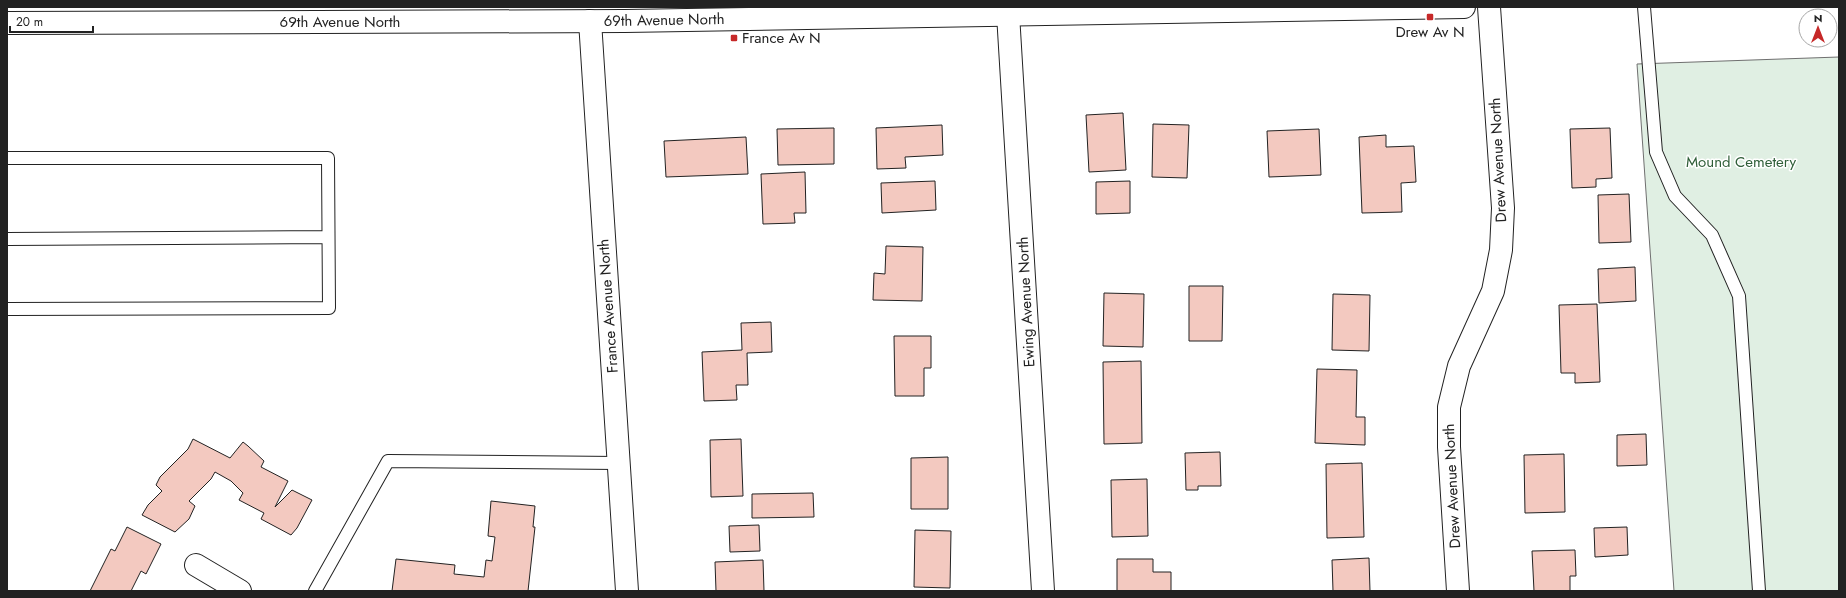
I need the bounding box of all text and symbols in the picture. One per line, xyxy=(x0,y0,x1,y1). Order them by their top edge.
scale bar xyxy=(10,8,93,34)
street label: 69th Avenue North xyxy=(603,8,725,32)
north arrow xyxy=(1798,8,1838,48)
text: N xyxy=(1814,10,1822,26)
street label: 69th Avenue North xyxy=(280,11,400,33)
marker: Drew Av N xyxy=(1425,12,1435,22)
text: 20 m xyxy=(16,13,43,31)
place label: Drew Av N xyxy=(1395,21,1465,43)
place label: France Av N xyxy=(742,27,821,49)
marker: France Av N xyxy=(729,33,739,43)
street label: Drew Avenue North xyxy=(1484,97,1512,223)
park label: Mound Cemetery xyxy=(1686,151,1796,173)
street label: Ewing Avenue North xyxy=(1012,236,1040,368)
street label: France Avenue North xyxy=(592,238,624,374)
street label: Drew Avenue North xyxy=(1438,423,1466,549)

